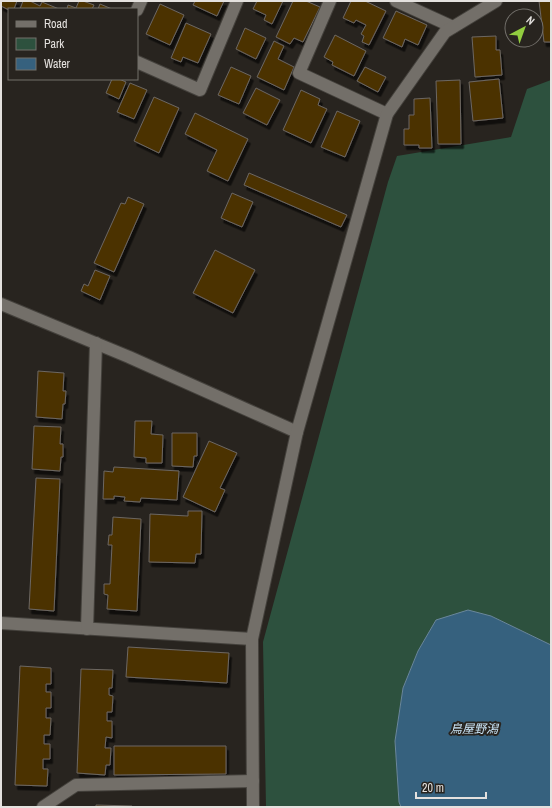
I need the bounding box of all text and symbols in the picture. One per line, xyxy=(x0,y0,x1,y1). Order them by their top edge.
legend xyxy=(8,8,138,80)
north arrow xyxy=(504,8,544,48)
text: N xyxy=(524,13,538,28)
text: Road xyxy=(44,16,68,32)
text: Park xyxy=(44,36,64,52)
text: Water xyxy=(44,56,71,72)
water label: 鳥屋野潟 xyxy=(450,721,500,737)
scale bar xyxy=(416,774,486,800)
text: 20 m xyxy=(422,780,444,796)

